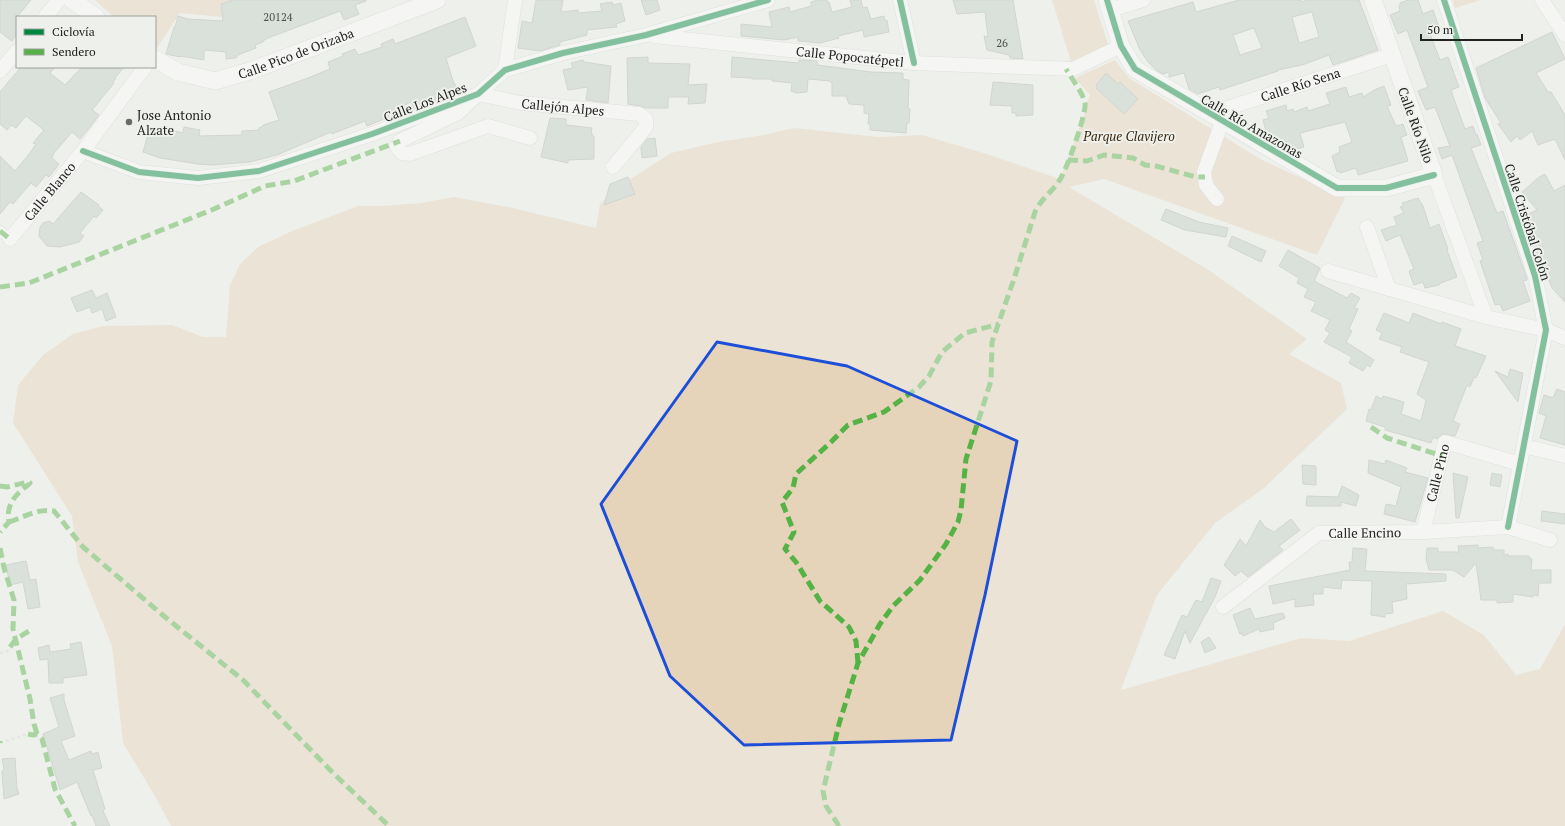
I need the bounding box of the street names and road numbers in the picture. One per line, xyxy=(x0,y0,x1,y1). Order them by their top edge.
street label: Calle Pico de Orizaba xyxy=(236,23,357,83)
street label: Calle Popocatépetl xyxy=(795,42,905,71)
street label: Calle Río Sena xyxy=(1258,63,1343,106)
street label: Calle Los Alpes xyxy=(381,78,469,126)
street label: Calle Río Nilo xyxy=(1394,85,1438,165)
street label: Calle Río Amazonas xyxy=(1198,90,1306,162)
street label: Callejón Alpes xyxy=(521,94,605,120)
street label: Calle Blanco xyxy=(20,158,79,225)
street label: Calle Cristóbal Colón xyxy=(1501,161,1556,283)
street label: Calle Pino xyxy=(1422,442,1453,504)
street label: Calle Encino xyxy=(1328,523,1401,542)

